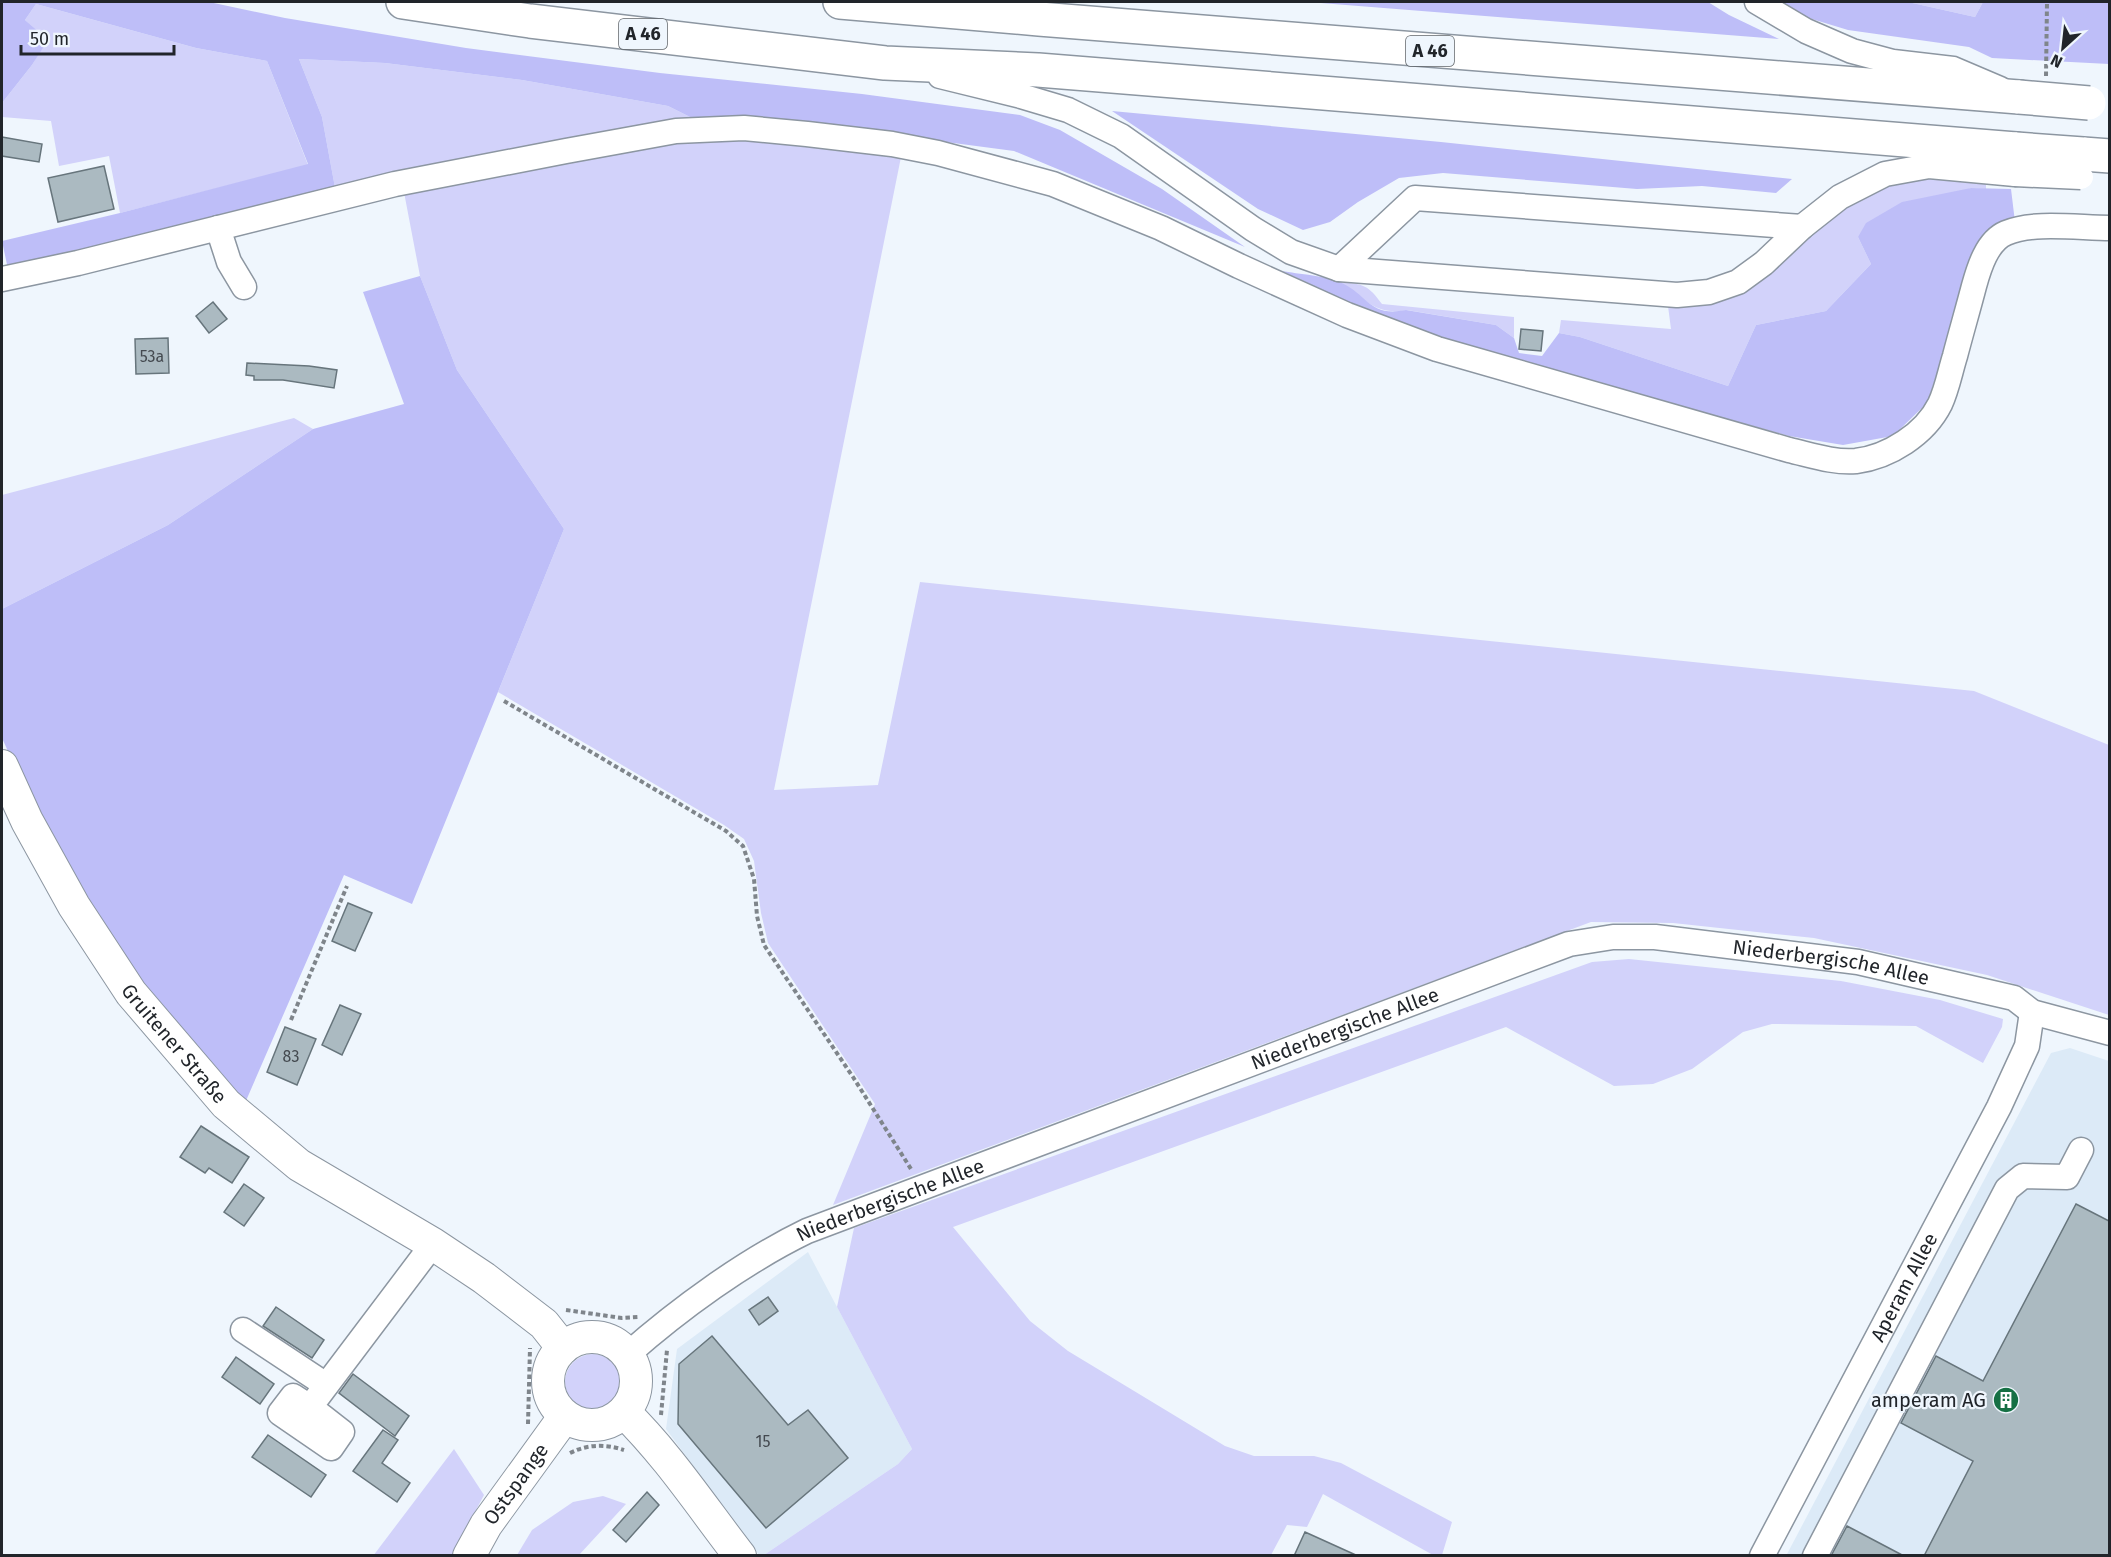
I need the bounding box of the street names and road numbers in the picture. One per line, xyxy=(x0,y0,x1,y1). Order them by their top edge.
road number: A 46 xyxy=(619,19,667,49)
road number: A 46 xyxy=(1406,36,1454,66)
street label: Niederbergische Allee xyxy=(1732,935,1932,990)
street label: Gruitener Straße xyxy=(116,979,232,1108)
street label: Niederbergische Allee xyxy=(1248,982,1442,1075)
street label: Niederbergische Allee xyxy=(792,1153,987,1246)
street label: Aperam Allee xyxy=(1865,1229,1942,1346)
street label: Ostspange xyxy=(478,1438,553,1530)

